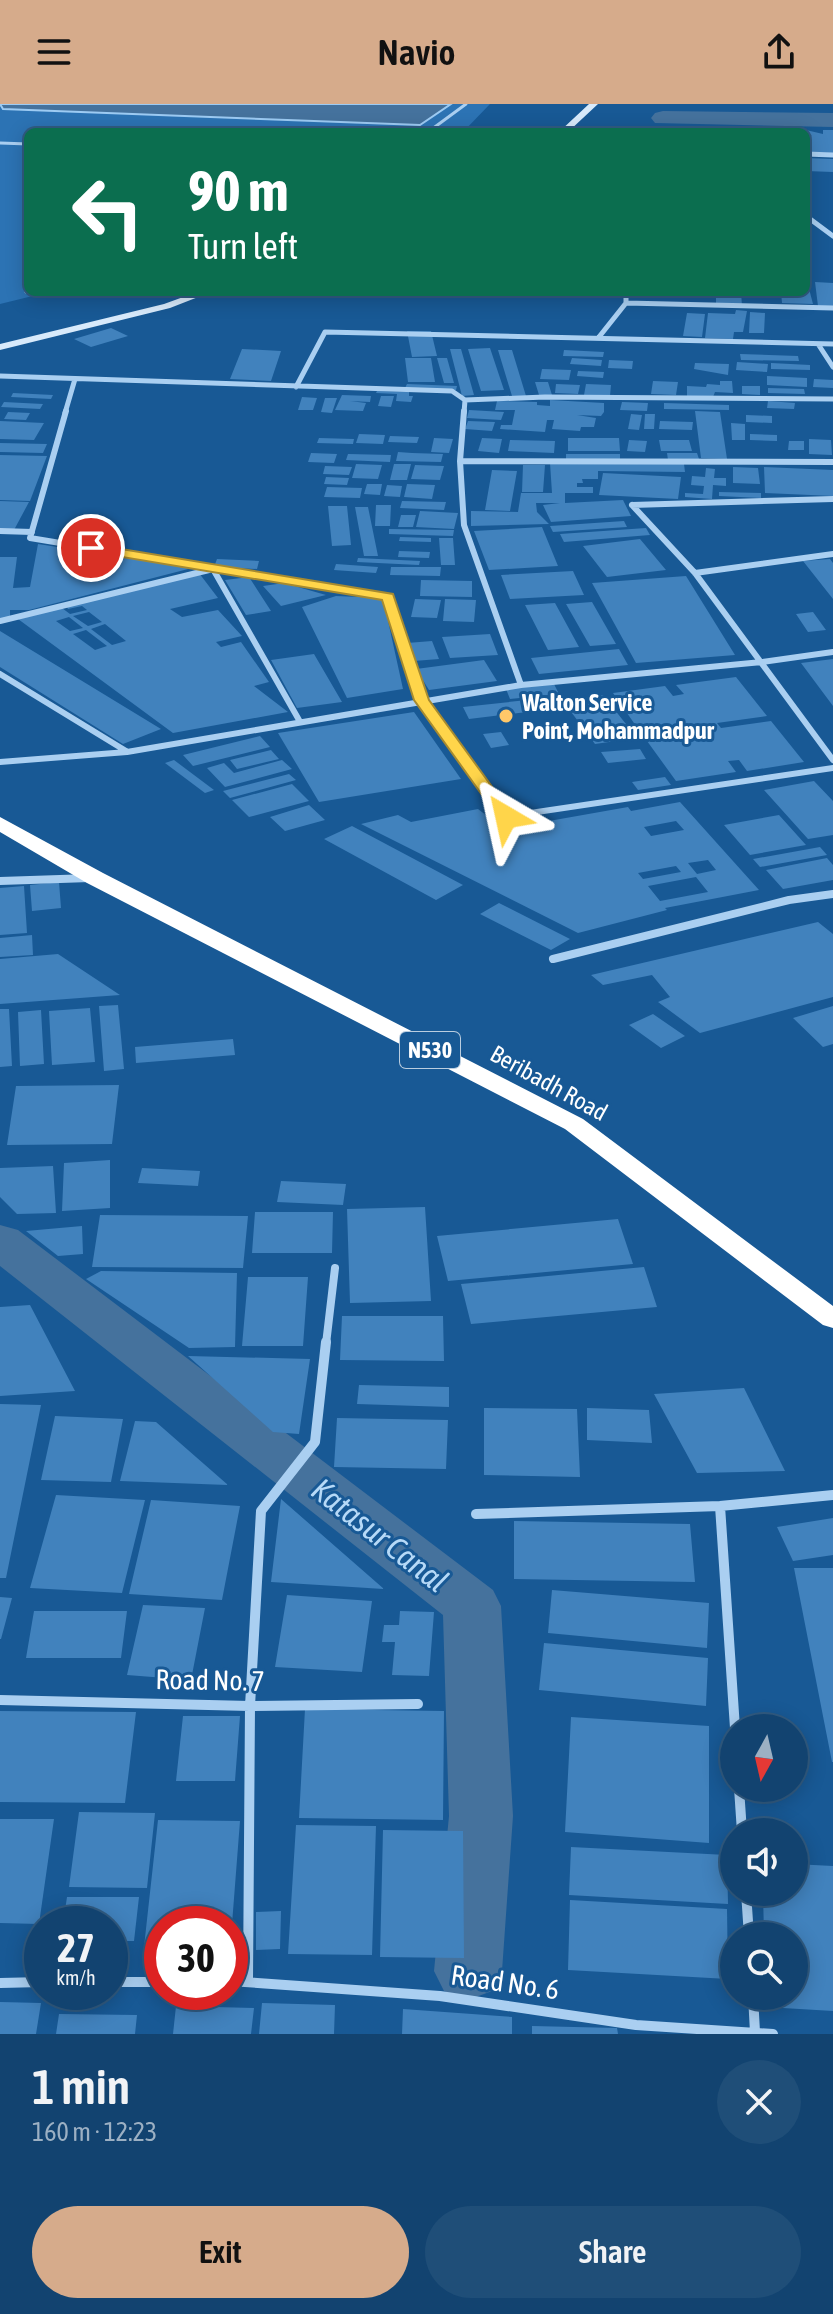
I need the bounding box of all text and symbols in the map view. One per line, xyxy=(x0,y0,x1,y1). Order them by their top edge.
icon: menu xyxy=(32,30,76,74)
icon: share xyxy=(757,30,801,74)
text: Navio xyxy=(377,31,456,73)
text: 90 m xyxy=(188,159,289,223)
icon: left xyxy=(56,160,160,264)
text: Turn left xyxy=(188,225,298,267)
pin xyxy=(57,514,125,582)
icon: arrive xyxy=(69,526,113,570)
place label: Walton Service Point, Mohammadpur xyxy=(521,689,715,744)
marker: Walton Service Point, Mohammadpur xyxy=(497,707,515,725)
position arrow xyxy=(464,775,548,859)
road number: N530 xyxy=(400,1032,460,1068)
street label: Beribadh Road xyxy=(486,1040,612,1126)
water label: Katasur Canal xyxy=(305,1470,455,1600)
street label: Road No. 7 xyxy=(155,1663,265,1697)
north arrow xyxy=(720,1714,808,1802)
map controls xyxy=(720,1714,808,2010)
button: sound xyxy=(720,1818,808,1906)
speed limit sign: 30 xyxy=(144,1906,248,2010)
button: search xyxy=(720,1922,808,2010)
text: 27 xyxy=(57,1925,95,1970)
street label: Road No. 6 xyxy=(449,1959,561,2005)
text: km/h xyxy=(56,1966,96,1989)
text: 1 min xyxy=(32,2059,130,2114)
button: close xyxy=(717,2060,801,2144)
text: 160 m · 12:23 xyxy=(32,2117,157,2147)
button: Exit xyxy=(32,2206,409,2298)
button: Share xyxy=(425,2206,801,2298)

